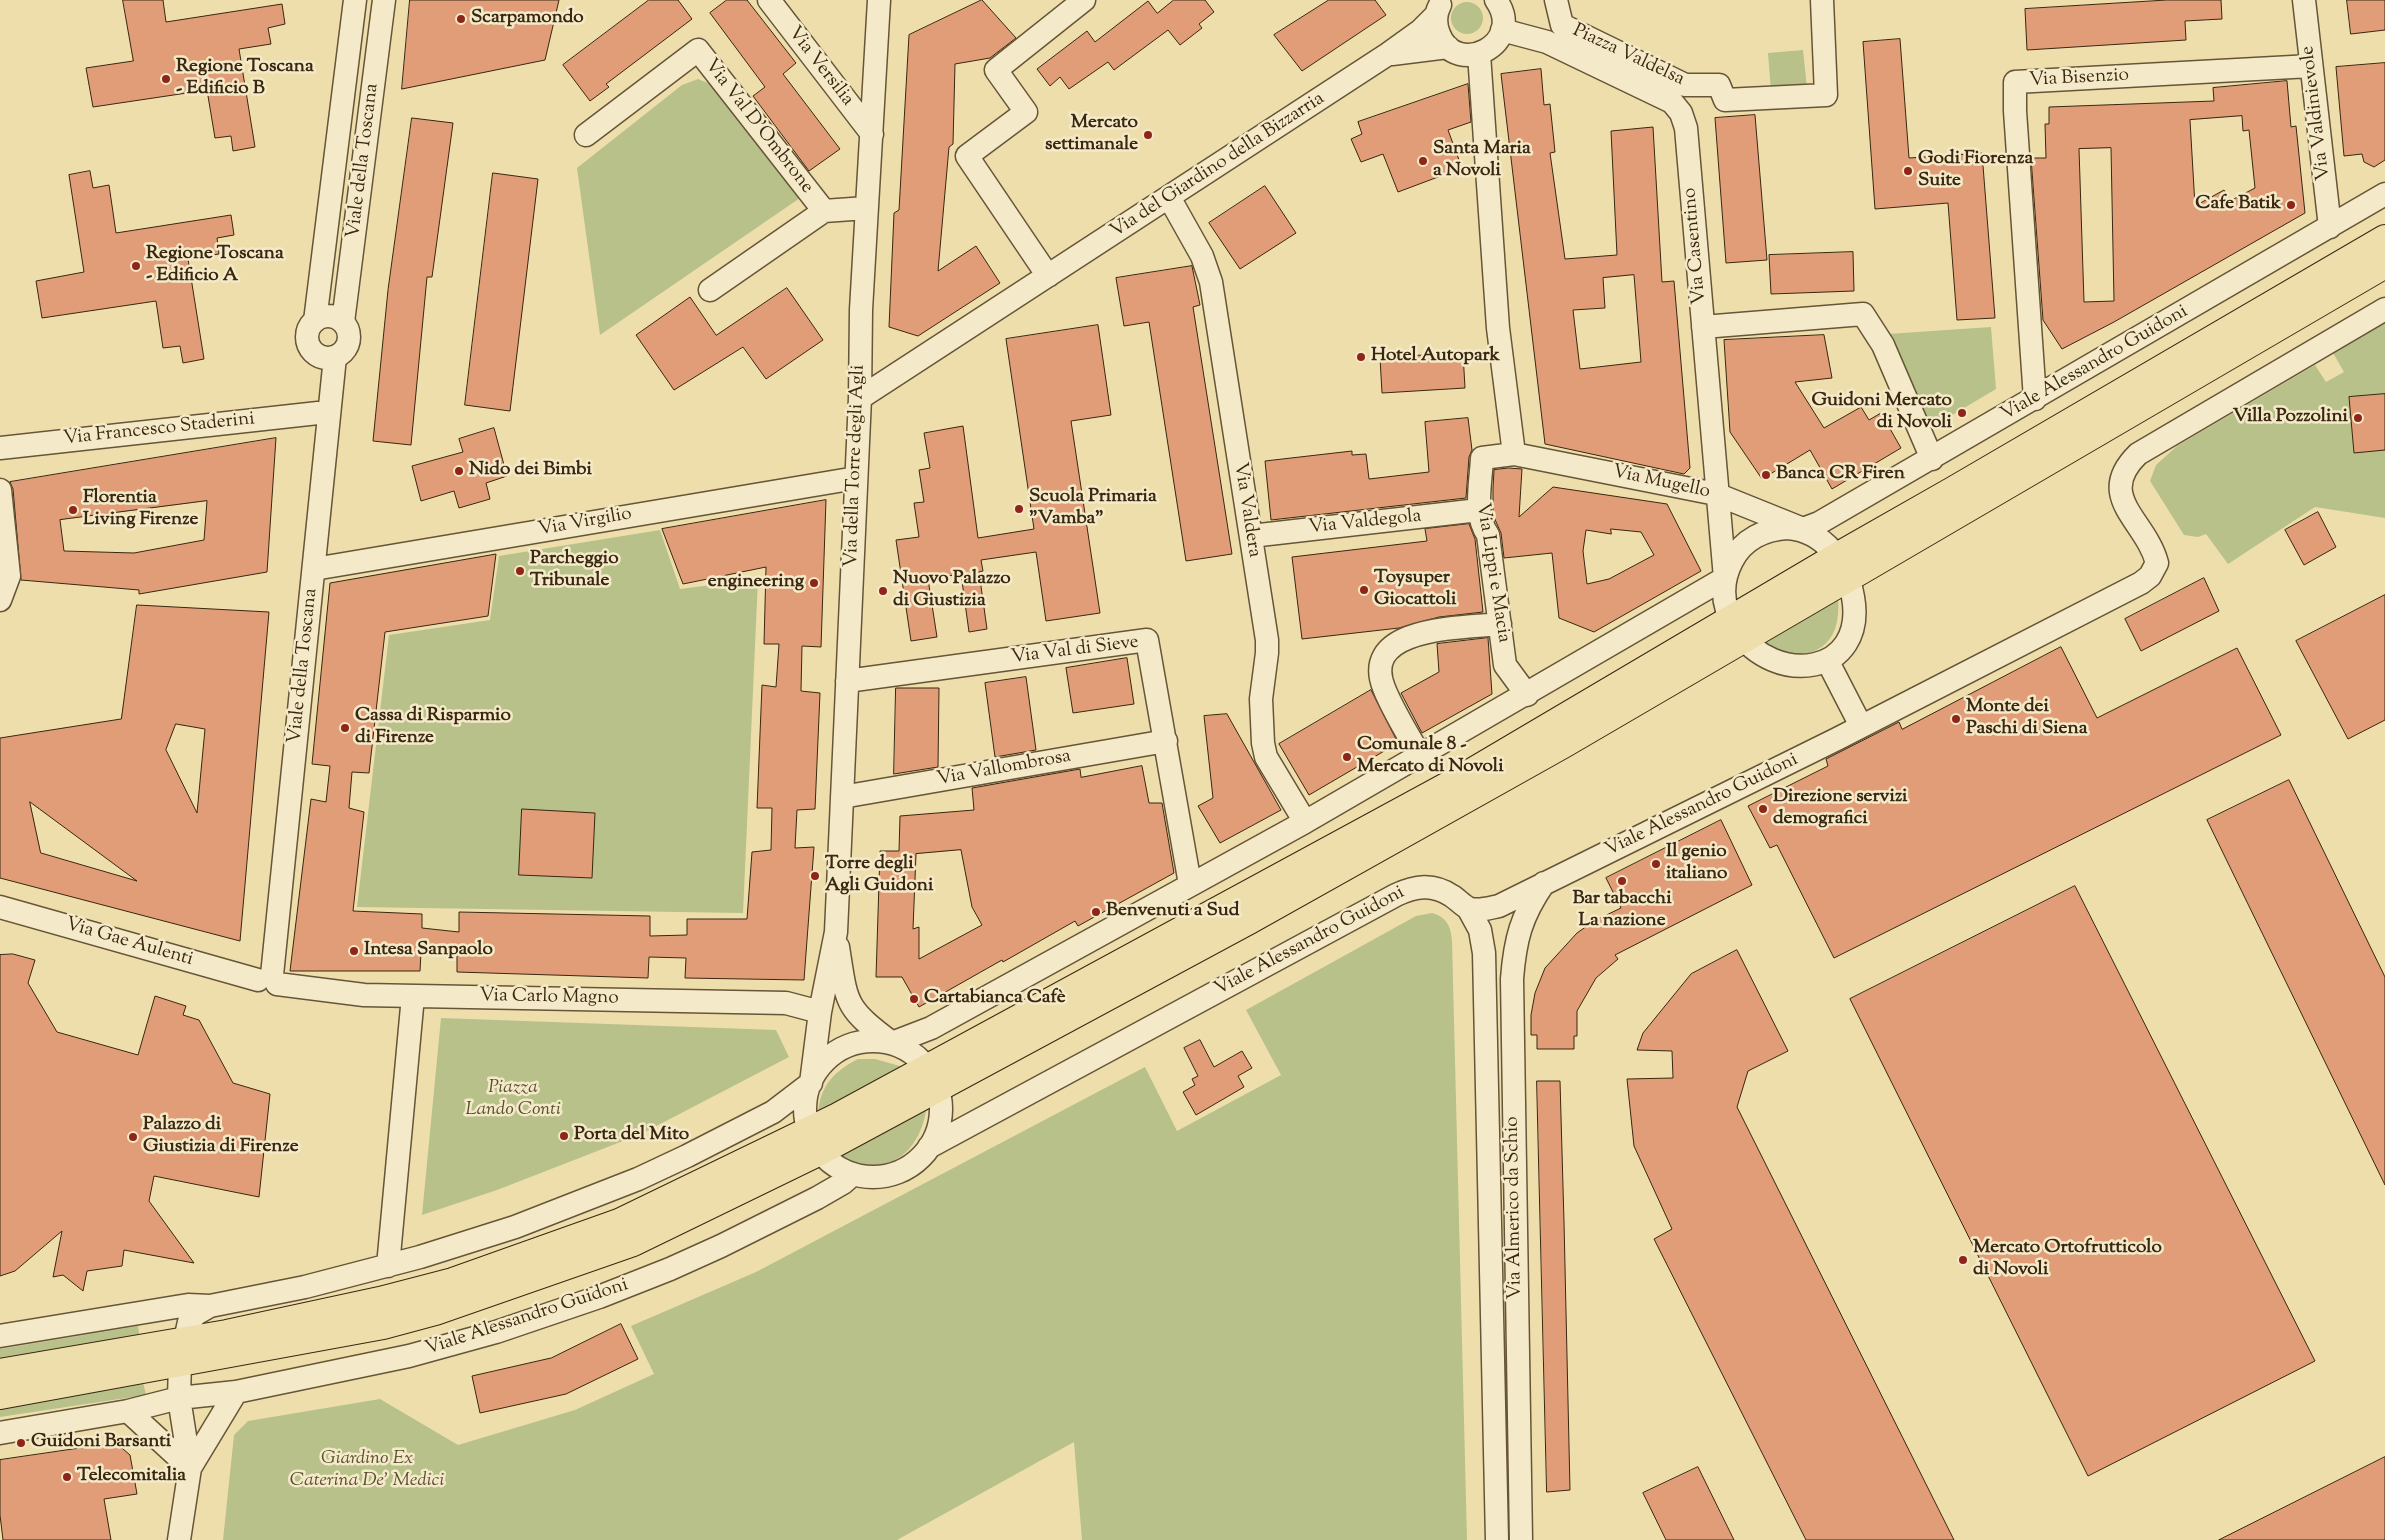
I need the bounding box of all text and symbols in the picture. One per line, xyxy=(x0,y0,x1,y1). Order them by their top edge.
place label: Scarpamondo xyxy=(471,8,584,30)
marker: Scarpamondo xyxy=(455,13,467,25)
street label: Piazza Valdelsa xyxy=(1568,20,1688,92)
street label: Via Versilia xyxy=(782,23,858,111)
street label: Via Valdinievole xyxy=(2297,44,2337,182)
street label: Via Val D'Ombrone xyxy=(698,55,818,199)
place label: Regione Toscana - Edificio B xyxy=(176,57,314,101)
street label: Via Bisenzio xyxy=(2028,65,2130,93)
marker: Regione Toscana - Edificio B xyxy=(160,73,172,85)
street label: Viale della Toscana xyxy=(343,82,385,240)
street label: Via del Giardino della Bizzarria xyxy=(1107,88,1329,244)
place label: Mercato settimanale xyxy=(1045,113,1138,157)
marker: Mercato settimanale xyxy=(1142,129,1154,141)
place label: Santa Maria a Novoli xyxy=(1433,139,1531,183)
place label: Godi Fiorenza Suite xyxy=(1918,149,2033,193)
marker: Santa Maria a Novoli xyxy=(1417,155,1429,167)
marker: Godi Fiorenza Suite xyxy=(1902,165,1914,177)
street label: Via Casentino xyxy=(1680,187,1712,305)
place label: Cafe Batik xyxy=(2195,194,2281,216)
marker: Cafe Batik xyxy=(2285,199,2297,211)
place label: Regione Toscana - Edificio A xyxy=(146,244,284,288)
marker: Regione Toscana - Edificio A xyxy=(130,260,142,272)
street label: Viale Alessandro Guidoni xyxy=(1998,301,2192,427)
place label: Hotel Autopark xyxy=(1371,346,1500,368)
marker: Hotel Autopark xyxy=(1355,351,1367,363)
street label: Via della Torre degli Agli xyxy=(841,364,871,568)
place label: Guidoni Mercato di Novoli xyxy=(1811,391,1952,435)
marker: Guidoni Mercato di Novoli xyxy=(1956,407,1968,419)
place label: Villa Pozzolini xyxy=(2233,407,2348,429)
street label: Via Francesco Staderini xyxy=(62,409,256,451)
marker: Villa Pozzolini xyxy=(2352,412,2364,424)
place label: Nido dei Bimbi xyxy=(469,460,592,482)
street label: Via Valdera xyxy=(1227,461,1265,559)
street label: Via Mugello xyxy=(1610,462,1712,504)
place label: Banca CR Firen xyxy=(1776,464,1905,486)
marker: Nido dei Bimbi xyxy=(453,465,465,477)
marker: Banca CR Firen xyxy=(1760,469,1772,481)
place label: Scuola Primaria "Vamba" xyxy=(1029,487,1157,531)
place label: Florentia Living Firenze xyxy=(83,488,198,532)
street label: Via Lippi e Macia xyxy=(1470,502,1514,644)
marker: Scuola Primaria "Vamba" xyxy=(1013,503,1025,515)
marker: Florentia Living Firenze xyxy=(67,504,79,516)
street label: Via Virgilio xyxy=(536,504,634,542)
street label: Via Valdegola xyxy=(1307,506,1423,540)
place label: Parcheggio Tribunale xyxy=(530,549,619,593)
marker: Parcheggio Tribunale xyxy=(514,565,526,577)
place label: Toysuper Giocattoli xyxy=(1374,568,1456,612)
place label: Nuovo Palazzo di Giustizia xyxy=(893,569,1011,613)
place label: engineering xyxy=(708,572,804,594)
marker: engineering xyxy=(808,577,820,589)
marker: Toysuper Giocattoli xyxy=(1358,584,1370,596)
marker: Nuovo Palazzo di Giustizia xyxy=(877,585,889,597)
street label: Viale della Toscana xyxy=(285,587,323,745)
street label: Via Val di Sieve xyxy=(1010,632,1140,670)
place label: Monte dei Paschi di Siena xyxy=(1966,697,2087,741)
place label: Cassa di Risparmio di Firenze xyxy=(355,706,511,750)
marker: Monte dei Paschi di Siena xyxy=(1950,713,1962,725)
marker: Cassa di Risparmio di Firenze xyxy=(339,722,351,734)
place label: Comunale 8 - Mercato di Novoli xyxy=(1357,735,1504,779)
street label: Via Vallombrosa xyxy=(935,746,1073,792)
street label: Viale Alessandro Guidoni xyxy=(1602,749,1802,863)
marker: Comunale 8 - Mercato di Novoli xyxy=(1341,751,1353,763)
place label: Direzione servizi demografici xyxy=(1773,787,1908,831)
marker: Direzione servizi demografici xyxy=(1757,803,1769,815)
place label: Il genio italiano xyxy=(1666,842,1727,886)
place label: Torre degli Agli Guidoni xyxy=(825,854,933,898)
marker: Il genio italiano xyxy=(1650,858,1662,870)
marker: Torre degli Agli Guidoni xyxy=(809,870,821,882)
marker: Bar tabacchi La nazione xyxy=(1616,875,1628,887)
street label: Viale Alessandro Guidoni xyxy=(1211,882,1409,1002)
place label: Bar tabacchi La nazione xyxy=(1572,889,1672,933)
place label: Benvenuti a Sud xyxy=(1106,901,1239,923)
marker: Benvenuti a Sud xyxy=(1090,906,1102,918)
street label: Via Gae Aulenti xyxy=(62,914,196,972)
place label: Intesa Sanpaolo xyxy=(364,940,493,962)
marker: Intesa Sanpaolo xyxy=(348,945,360,957)
street label: Via Carlo Magno xyxy=(479,985,619,1011)
place label: Cartabianca Cafè xyxy=(924,988,1066,1010)
marker: Cartabianca Cafè xyxy=(908,993,920,1005)
park label: Piazza Lando Conti xyxy=(465,1078,561,1122)
place label: Palazzo di Giustizia di Firenze xyxy=(143,1115,298,1159)
street label: Via Almerico da Schio xyxy=(1502,1116,1528,1300)
place label: Porta del Mito xyxy=(574,1125,689,1147)
marker: Porta del Mito xyxy=(558,1130,570,1142)
marker: Palazzo di Giustizia di Firenze xyxy=(127,1131,139,1143)
place label: Mercato Ortofrutticolo di Novoli xyxy=(1973,1238,2162,1282)
marker: Mercato Ortofrutticolo di Novoli xyxy=(1957,1254,1969,1266)
street label: Viale Alessandro Guidoni xyxy=(423,1274,631,1362)
place label: Guidoni Barsanti xyxy=(31,1432,171,1454)
marker: Guidoni Barsanti xyxy=(15,1437,27,1449)
park label: Giardino Ex Caterina De' Medici xyxy=(290,1449,444,1493)
place label: Telecomitalia xyxy=(77,1466,186,1488)
marker: Telecomitalia xyxy=(61,1471,73,1483)

